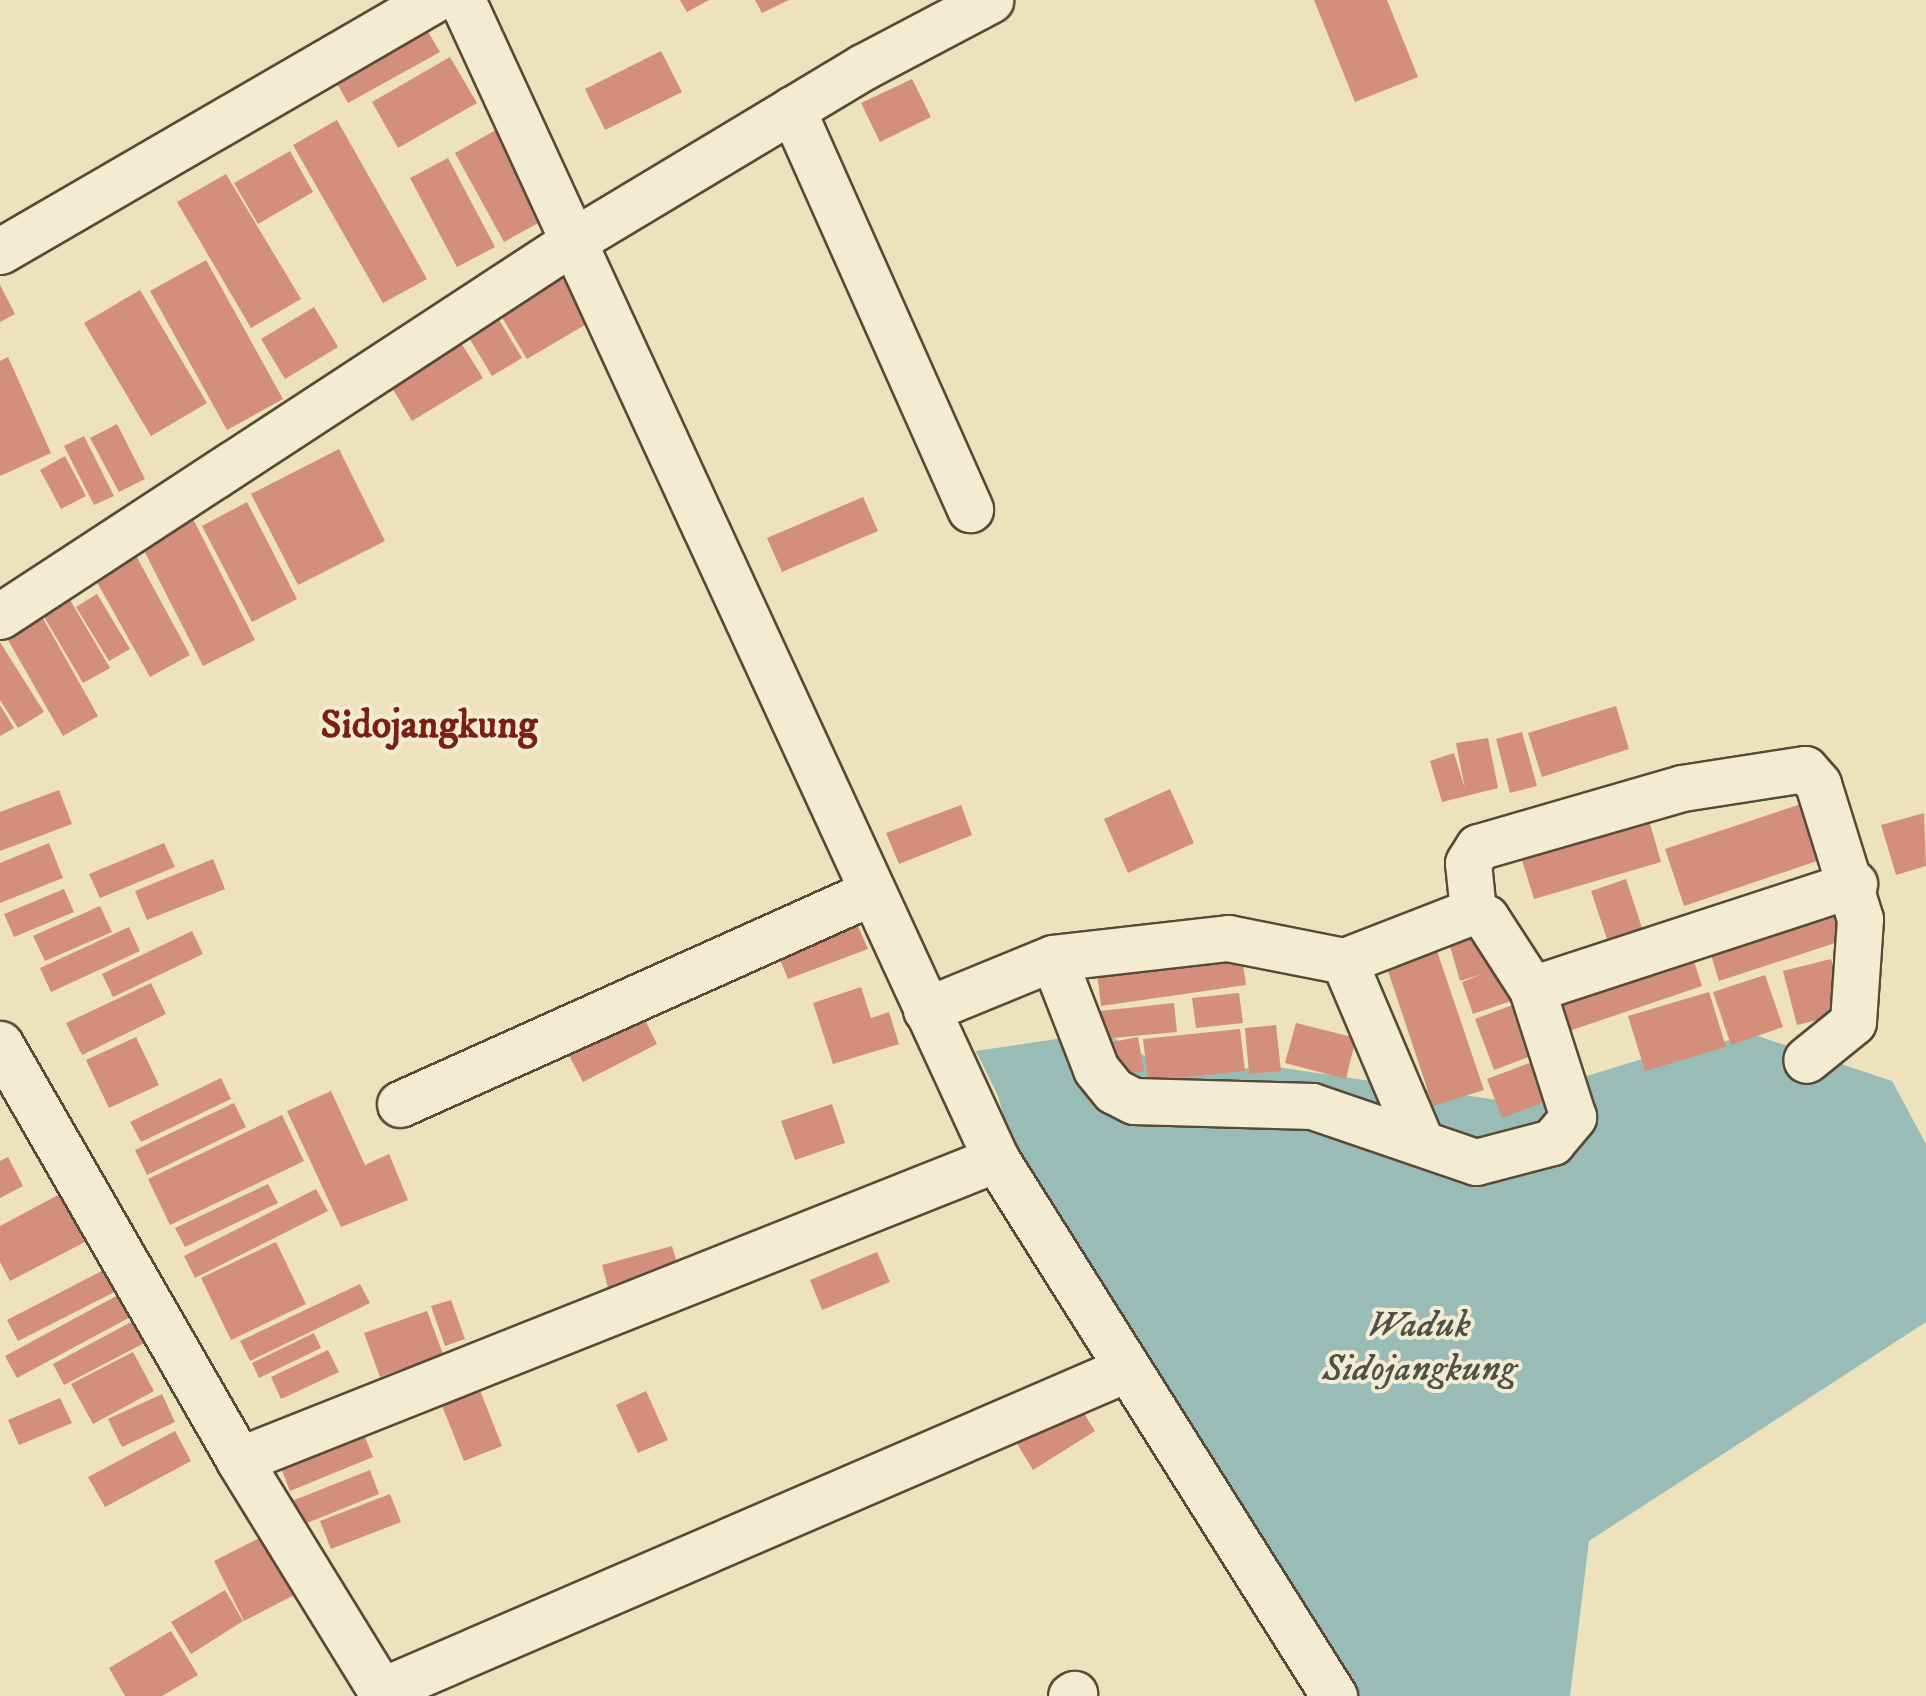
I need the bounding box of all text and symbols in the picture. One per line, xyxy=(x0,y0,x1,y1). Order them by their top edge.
district label: Sidojangkung xyxy=(320,702,538,750)
water label: Waduk Sidojangkung xyxy=(1322,1303,1516,1392)

